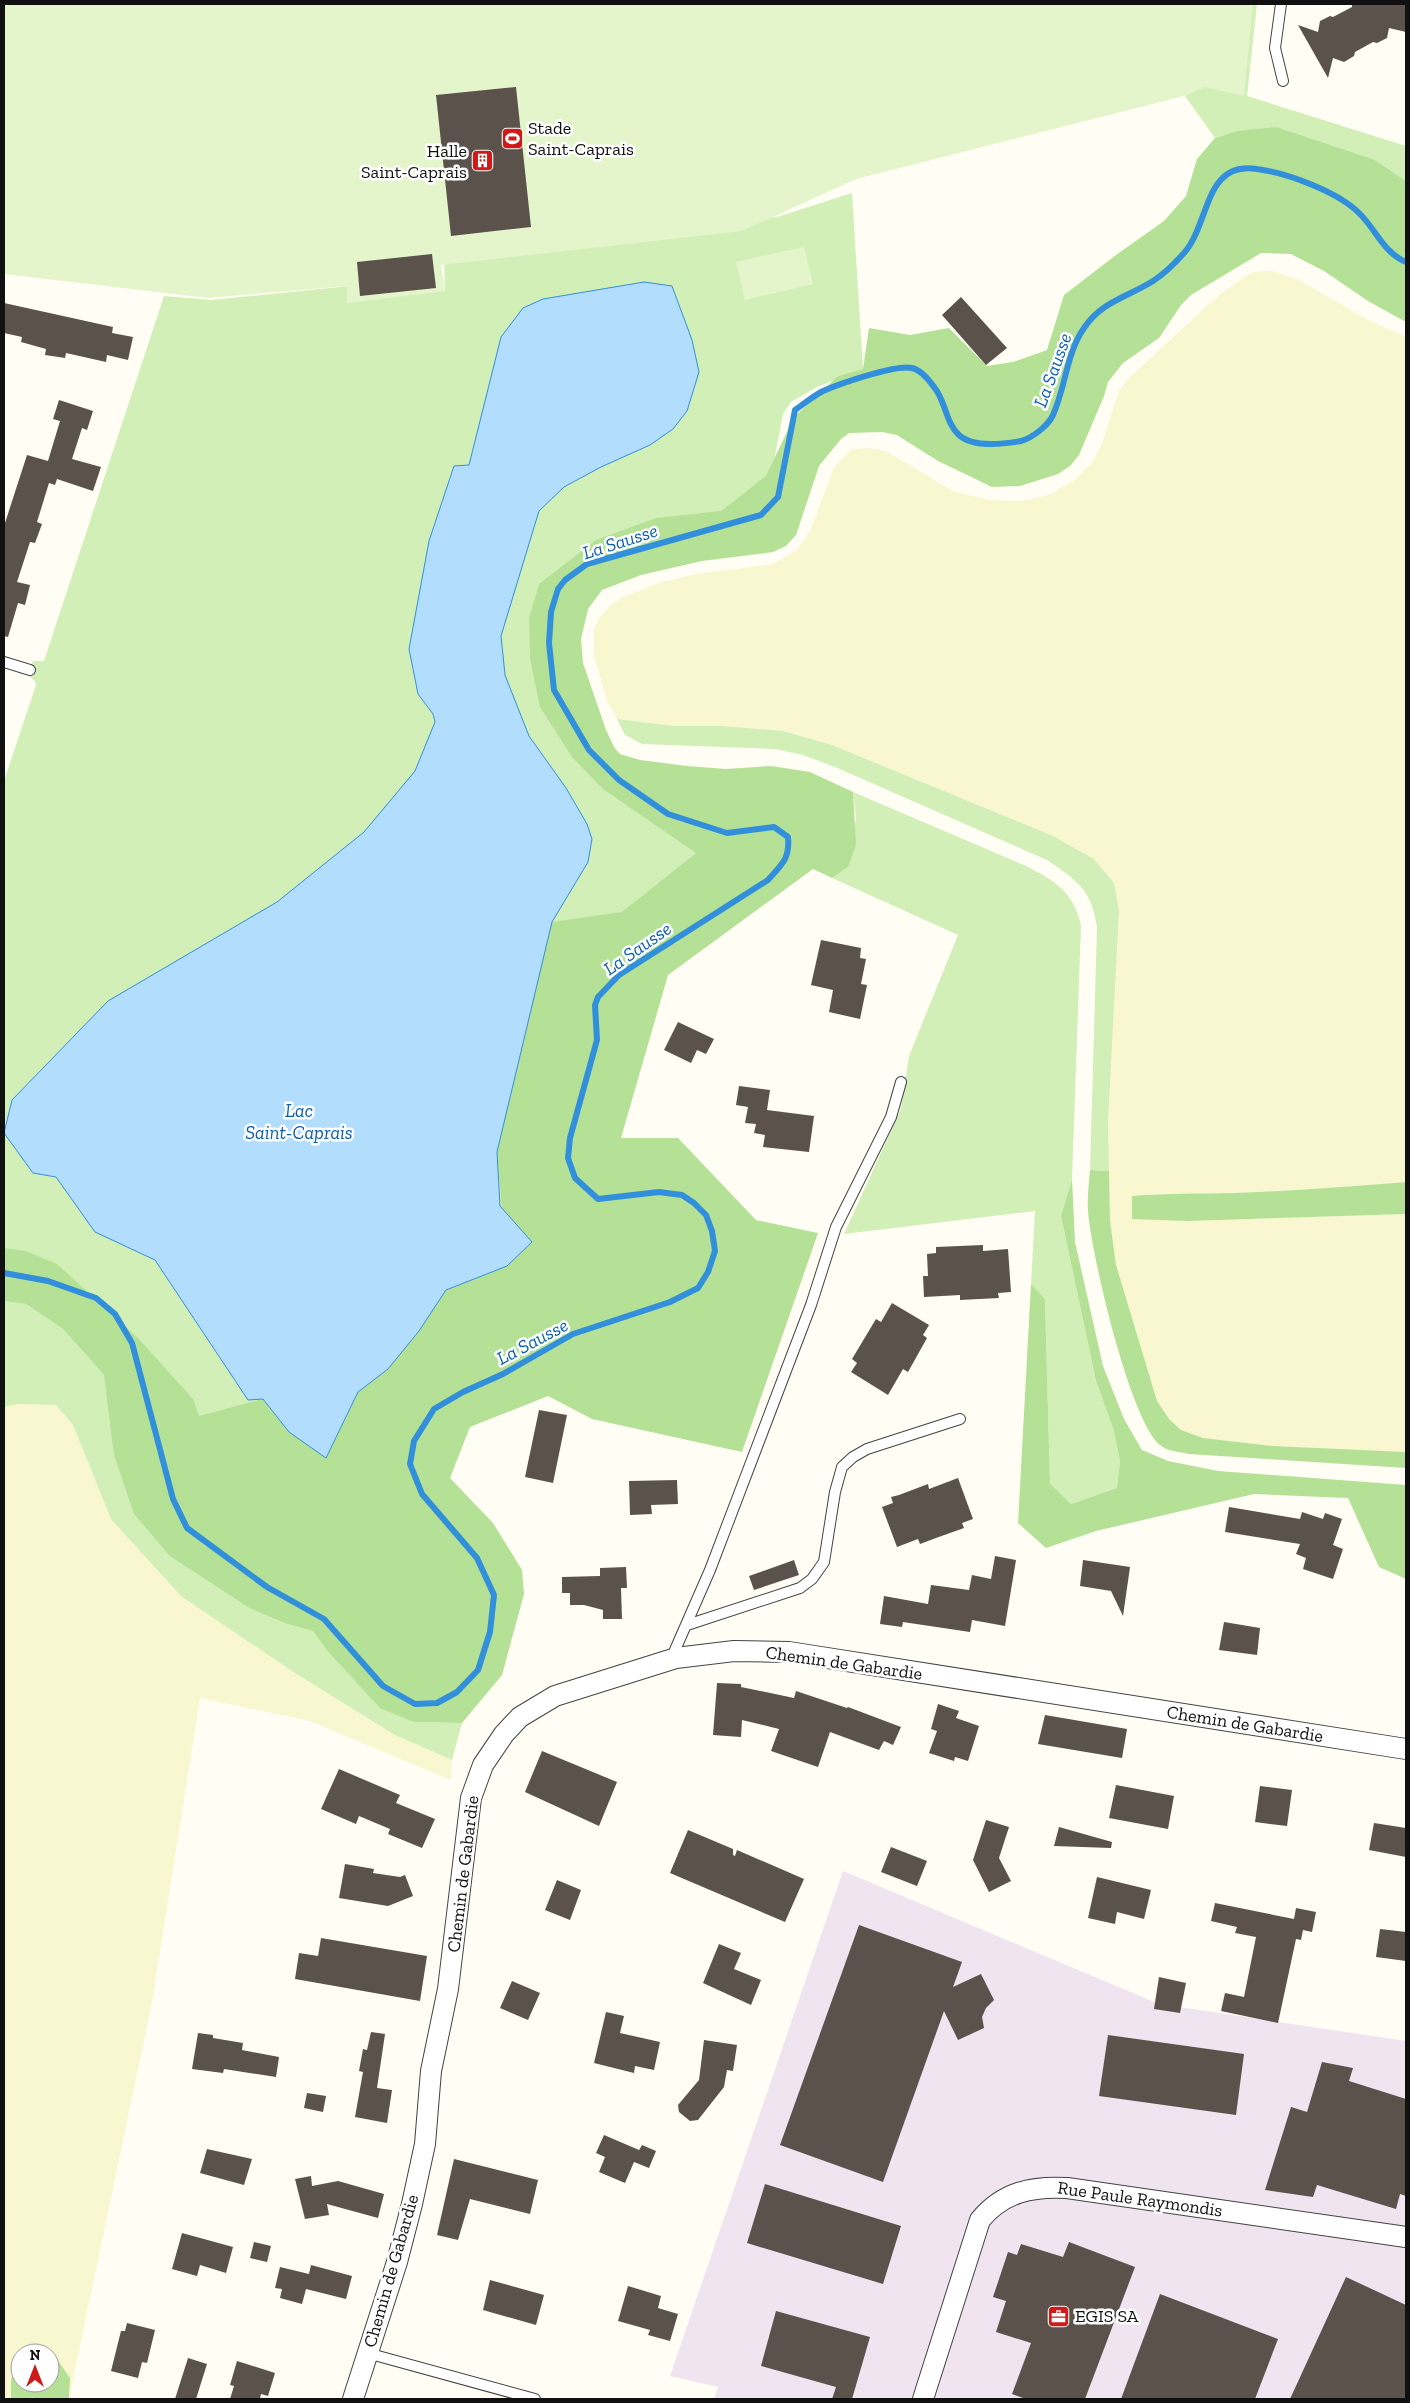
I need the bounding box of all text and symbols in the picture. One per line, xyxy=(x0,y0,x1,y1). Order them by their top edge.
place label: Stade Saint-Caprais xyxy=(528,117,634,160)
sports icon: Stade Saint-Caprais xyxy=(500,126,524,150)
place label: Halle Saint-Caprais xyxy=(361,140,467,183)
building icon: Halle Saint-Caprais xyxy=(471,149,495,173)
water label: La Sausse xyxy=(1028,330,1077,410)
water label: La Sausse xyxy=(580,519,661,564)
water label: La Sausse xyxy=(599,917,676,980)
water label: Lac Saint-Caprais xyxy=(245,1099,353,1144)
water label: La Sausse xyxy=(493,1313,572,1370)
street label: Chemin de Gabardie xyxy=(764,1641,924,1685)
street label: Chemin de Gabardie xyxy=(1165,1701,1325,1747)
street label: Chemin de Gabardie xyxy=(442,1794,484,1954)
street label: Rue Paule Raymondis xyxy=(1056,2177,1224,2222)
street label: Chemin de Gabardie xyxy=(359,2192,423,2350)
office icon: EGIS SA xyxy=(1047,2304,1071,2328)
place label: EGIS SA xyxy=(1075,2305,1139,2327)
north arrow xyxy=(10,2343,60,2393)
text: N xyxy=(30,2347,41,2364)

